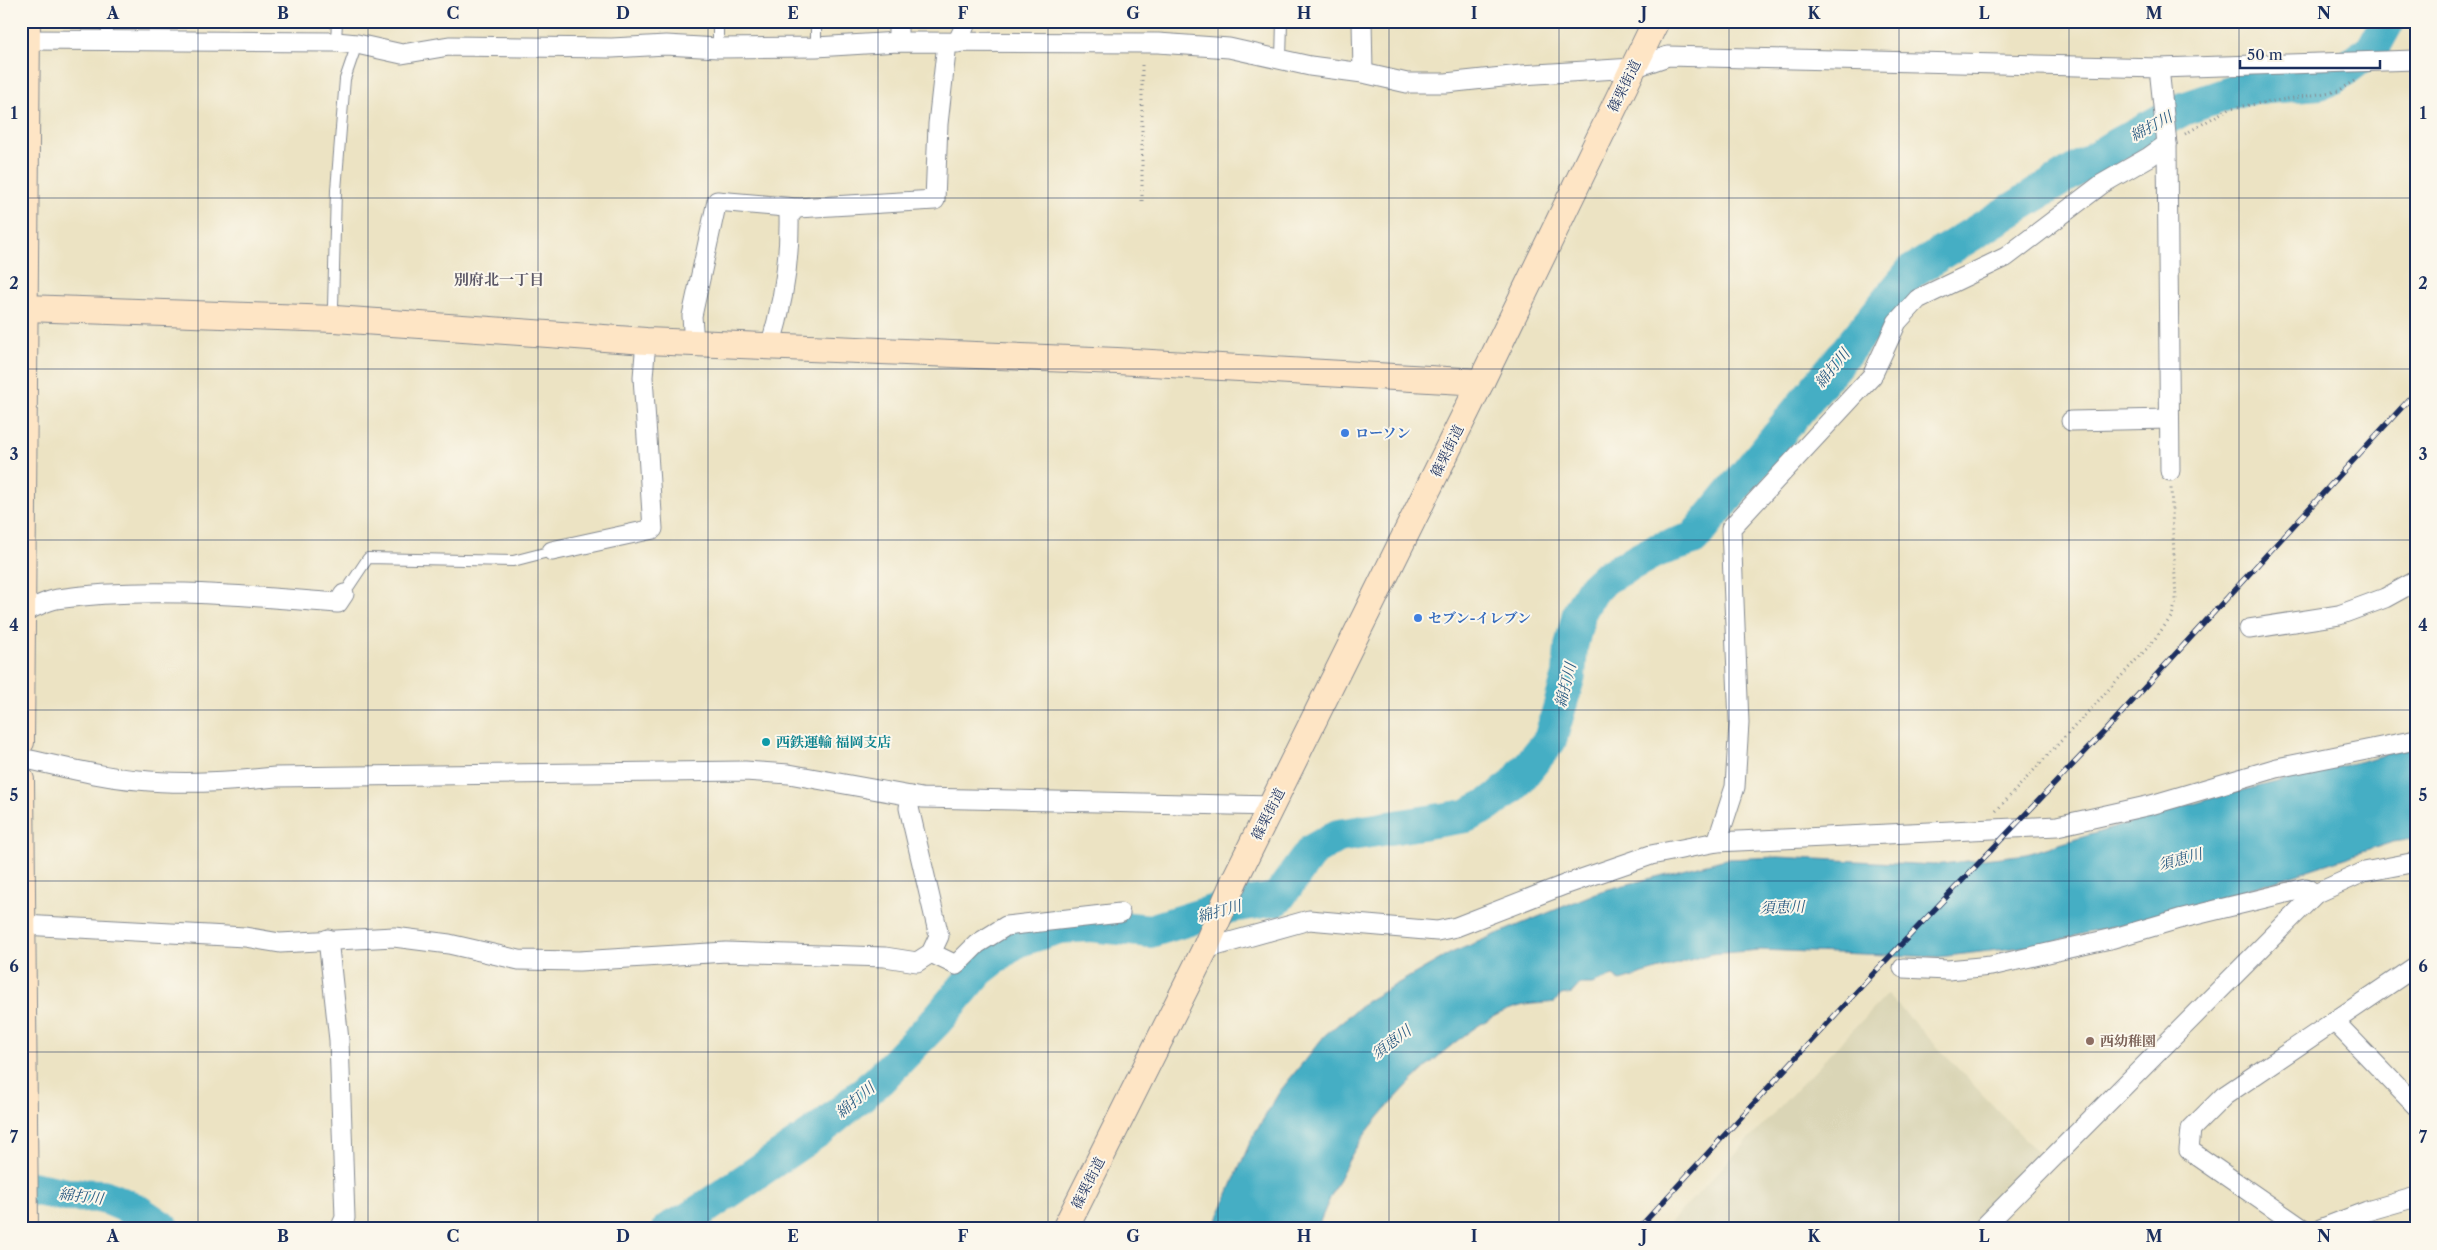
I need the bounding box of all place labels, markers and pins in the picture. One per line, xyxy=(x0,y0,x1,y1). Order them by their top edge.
place label: ローソン xyxy=(1355,424,1410,442)
marker: ローソン xyxy=(1339,427,1351,439)
place label: セブン-イレブン xyxy=(1428,609,1531,627)
marker: セブン-イレブン xyxy=(1412,612,1424,624)
place label: 西鉄運輸 福岡支店 xyxy=(776,733,892,751)
marker: 西鉄運輸 福岡支店 xyxy=(760,736,772,748)
place label: 西幼稚園 xyxy=(2100,1032,2156,1050)
marker: 西幼稚園 xyxy=(2084,1035,2096,1047)

